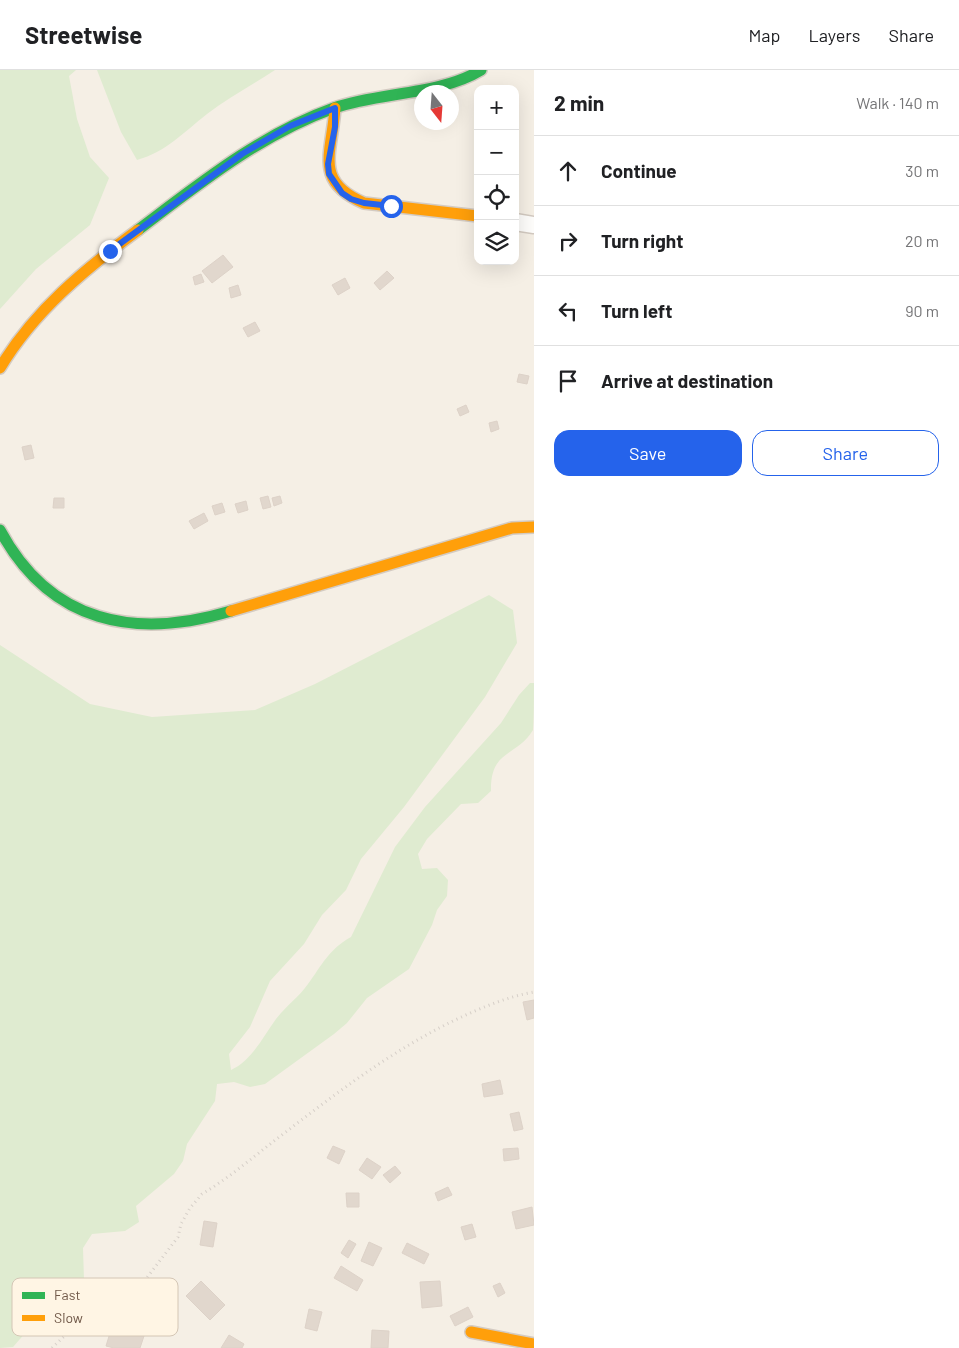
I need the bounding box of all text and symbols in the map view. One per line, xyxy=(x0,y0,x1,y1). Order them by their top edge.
text: Streetwise xyxy=(25,20,142,49)
text: Map xyxy=(748,24,780,46)
text: Layers xyxy=(808,24,861,46)
text: Share xyxy=(889,24,934,46)
north arrow xyxy=(414,85,459,130)
map controls xyxy=(474,85,519,265)
button: + xyxy=(474,85,519,130)
text: 2 min xyxy=(554,90,604,115)
text: Walk · 140 m xyxy=(856,93,939,112)
button: − xyxy=(474,130,519,175)
icon: ahead xyxy=(554,157,582,185)
text: Continue xyxy=(601,159,677,182)
text: 30 m xyxy=(905,161,939,180)
button: locate xyxy=(474,175,519,220)
route start xyxy=(380,195,403,218)
button: layers xyxy=(474,220,519,265)
icon: right xyxy=(554,227,582,255)
text: Turn right xyxy=(601,229,683,252)
text: 20 m xyxy=(905,231,939,250)
route end xyxy=(99,240,122,263)
icon: left xyxy=(554,297,582,325)
text: Turn left xyxy=(601,299,672,322)
text: 90 m xyxy=(905,301,939,320)
icon: arrive xyxy=(554,367,582,395)
text: Arrive at destination xyxy=(601,369,773,392)
button: Save xyxy=(554,430,742,476)
button: Share xyxy=(752,430,939,476)
legend xyxy=(12,1278,178,1336)
text: Fast xyxy=(54,1286,80,1303)
text: Slow xyxy=(54,1309,83,1326)

